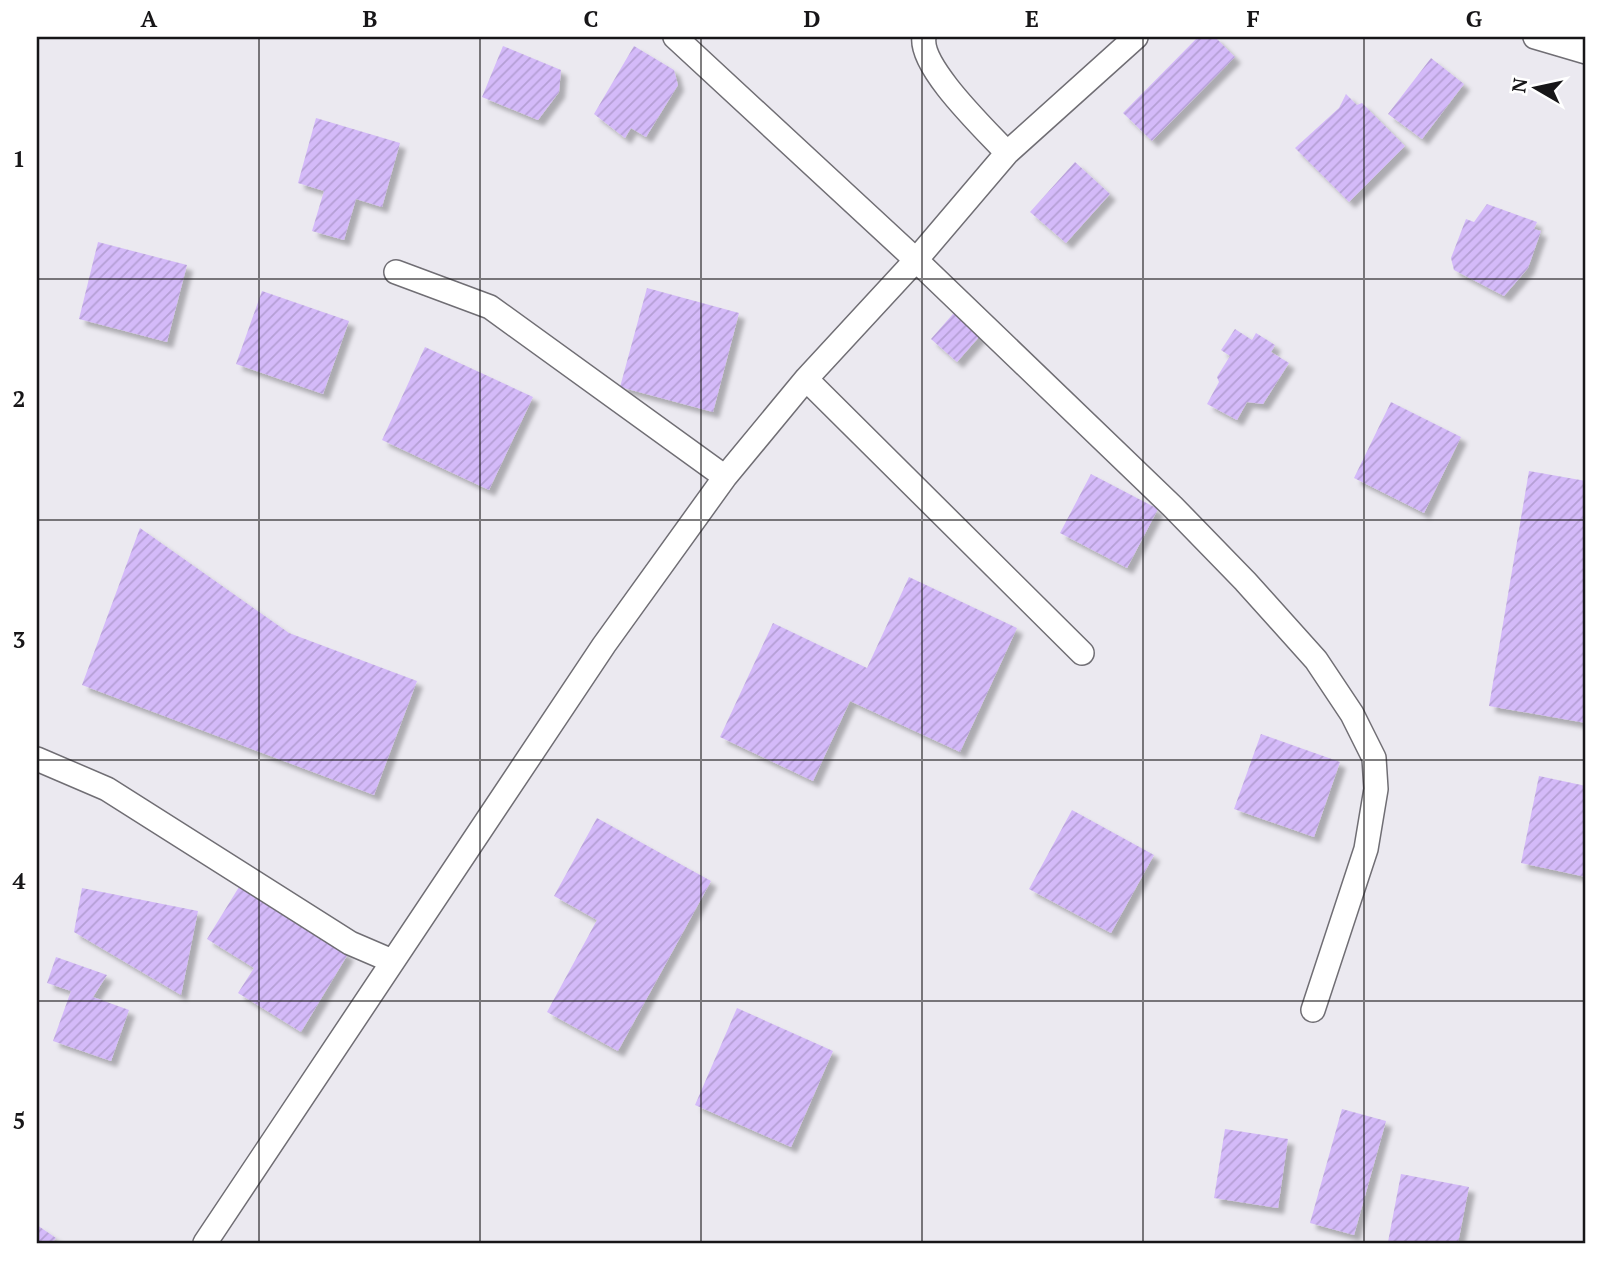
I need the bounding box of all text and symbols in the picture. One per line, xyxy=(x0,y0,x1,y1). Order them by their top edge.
text: A xyxy=(141,3,158,34)
text: B xyxy=(363,3,378,34)
text: C xyxy=(584,3,599,34)
text: D xyxy=(804,3,821,34)
text: E xyxy=(1025,3,1039,34)
text: F xyxy=(1246,3,1260,34)
text: G xyxy=(1466,3,1483,34)
north arrow xyxy=(1500,52,1570,122)
text: N xyxy=(1505,76,1532,94)
text: 1 xyxy=(13,143,26,174)
text: 2 xyxy=(13,383,26,414)
text: 3 xyxy=(13,624,26,655)
text: 4 xyxy=(13,865,26,896)
text: 5 xyxy=(13,1105,26,1136)

